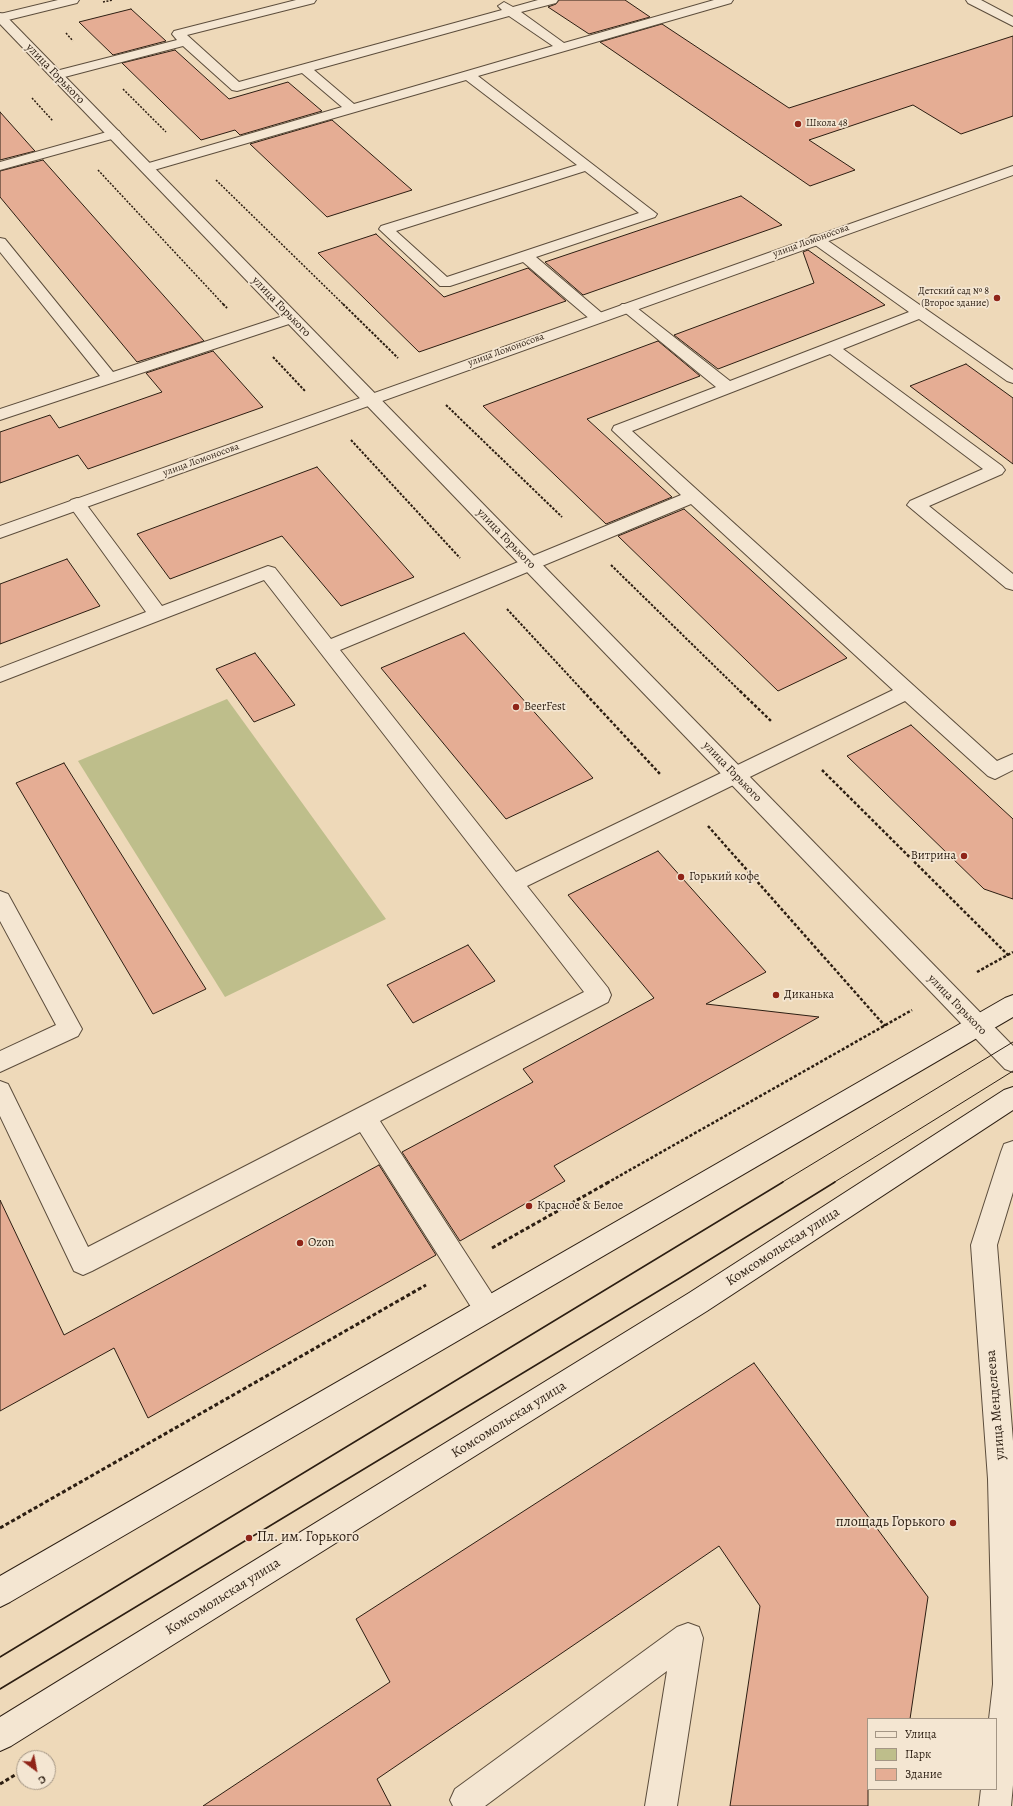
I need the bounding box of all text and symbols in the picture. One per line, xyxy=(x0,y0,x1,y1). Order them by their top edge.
street label: улица Горького xyxy=(22,41,88,107)
place label: Школа 48 xyxy=(806,118,848,130)
marker: Школа 48 xyxy=(793,119,803,129)
street label: улица Ломоносова xyxy=(771,222,851,260)
street label: улица Горького xyxy=(248,274,314,340)
place label: Детский сад № 8 (Второе здание) xyxy=(918,286,989,310)
marker: Детский сад № 8 (Второе здание) xyxy=(992,293,1002,303)
street label: улица Ломоносова xyxy=(466,331,546,369)
street label: улица Ломоносова xyxy=(161,441,241,479)
street label: улица Горького xyxy=(473,506,539,572)
place label: BeerFest xyxy=(524,700,566,714)
marker: BeerFest xyxy=(511,702,521,712)
street label: улица Горького xyxy=(699,739,765,805)
place label: Витрина xyxy=(911,849,956,863)
marker: Витрина xyxy=(959,851,969,861)
place label: Горький кофе xyxy=(689,870,759,884)
marker: Горький кофе xyxy=(676,872,686,882)
street label: улица Горького xyxy=(924,972,990,1038)
place label: Диканька xyxy=(784,988,834,1002)
marker: Диканька xyxy=(771,990,781,1000)
place label: Красное & Белое xyxy=(537,1199,623,1213)
marker: Красное & Белое xyxy=(524,1201,534,1211)
street label: Комсомольская улица xyxy=(723,1204,843,1290)
place label: Ozon xyxy=(308,1236,334,1250)
marker: Ozon xyxy=(295,1238,305,1248)
street label: улица Менделеева xyxy=(983,1349,1009,1461)
street label: Комсомольская улица xyxy=(448,1378,570,1462)
place label: площадь Горького xyxy=(836,1515,945,1531)
marker: площадь Горького xyxy=(948,1518,958,1528)
place label: Пл. им. Горького xyxy=(257,1530,359,1546)
marker: Пл. им. Горького xyxy=(244,1533,254,1543)
street label: Комсомольская улица xyxy=(162,1555,284,1639)
legend xyxy=(867,1718,997,1790)
text: Улица xyxy=(905,1726,936,1742)
text: Парк xyxy=(905,1746,931,1762)
north arrow xyxy=(16,1750,56,1790)
text: Здание xyxy=(905,1766,942,1782)
text: С xyxy=(35,1772,49,1788)

